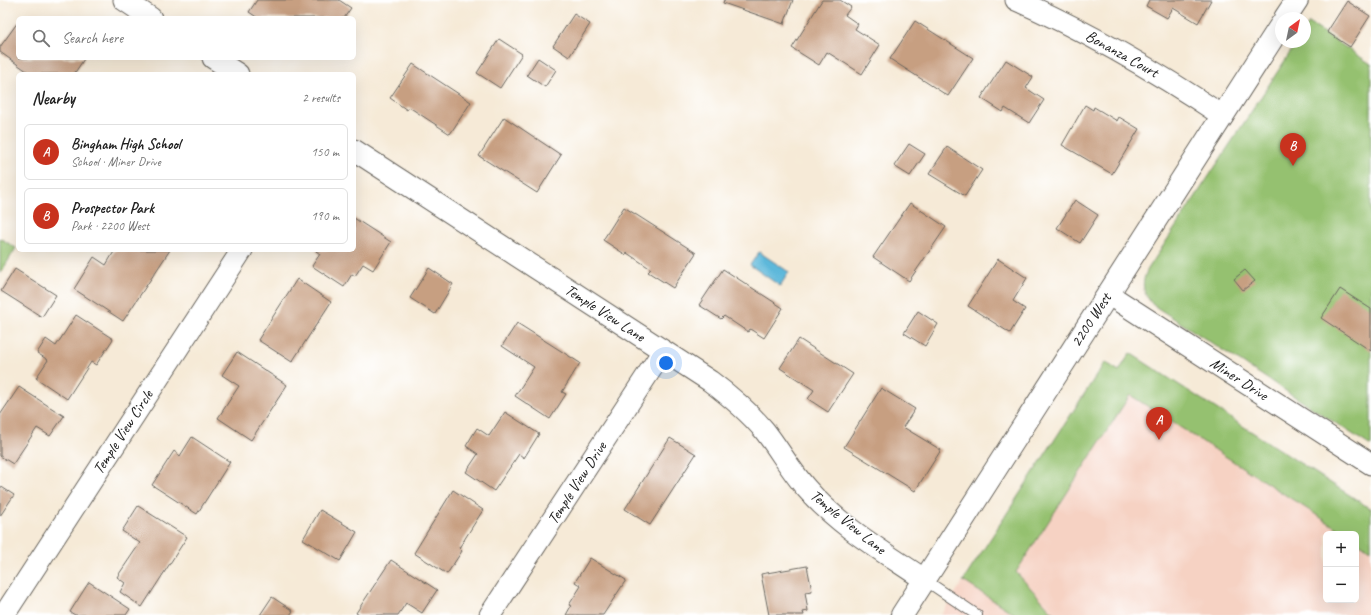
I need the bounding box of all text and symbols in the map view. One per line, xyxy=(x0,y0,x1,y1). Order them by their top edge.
north arrow xyxy=(1275,12,1311,48)
search box xyxy=(16,16,356,60)
street label: Bonanza Court xyxy=(1082,26,1164,83)
icon: search xyxy=(30,27,52,49)
text: Search here xyxy=(62,29,123,48)
text: Nearby xyxy=(32,88,75,109)
text: 2 results xyxy=(302,90,340,106)
pin: B xyxy=(1280,133,1306,166)
text: Bingham High School xyxy=(71,135,181,154)
text: A xyxy=(43,144,49,160)
text: 150 m xyxy=(311,144,339,160)
text: School · Miner Drive xyxy=(71,154,161,170)
text: Prospector Park xyxy=(71,199,154,218)
text: B xyxy=(43,208,49,224)
text: 190 m xyxy=(311,208,339,224)
text: Park · 2200 West xyxy=(71,218,149,234)
street label: Temple View Lane xyxy=(561,280,650,347)
street label: 2200 West xyxy=(1066,288,1117,351)
your location xyxy=(656,353,676,373)
street label: Miner Drive xyxy=(1206,353,1273,406)
street label: Temple View Circle xyxy=(88,385,159,478)
pin: A xyxy=(1146,407,1172,440)
street label: Temple View Drive xyxy=(543,436,612,528)
street label: Temple View Lane xyxy=(806,485,891,560)
map controls xyxy=(1323,531,1359,603)
button: + xyxy=(1323,531,1359,567)
button: − xyxy=(1323,567,1359,603)

